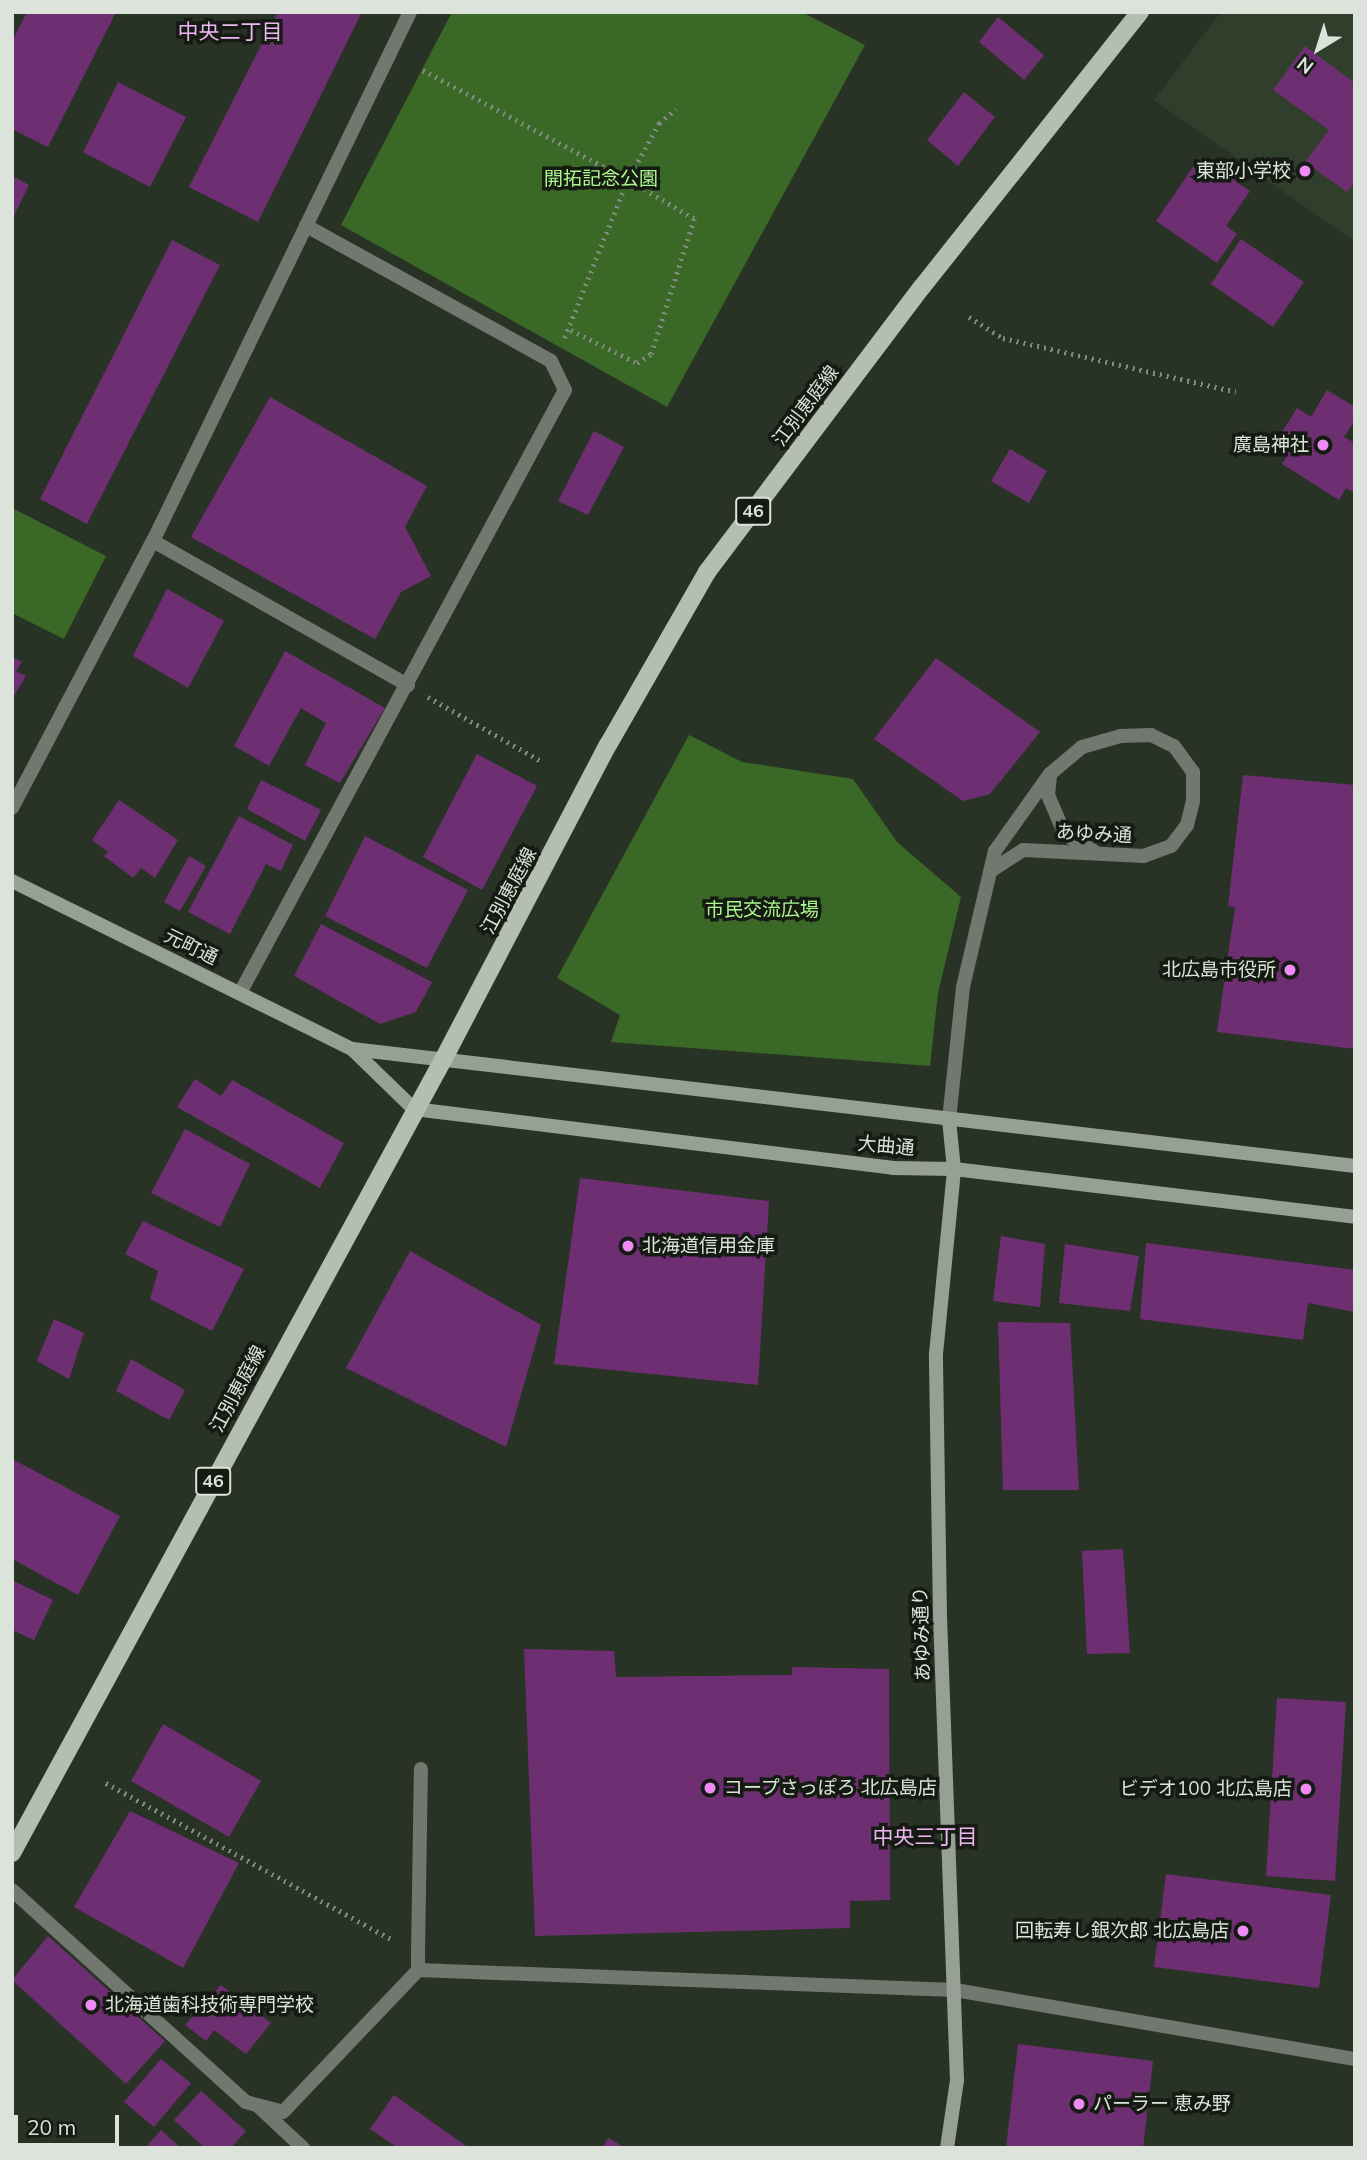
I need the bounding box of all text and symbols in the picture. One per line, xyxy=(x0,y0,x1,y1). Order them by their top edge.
north arrow xyxy=(1283,14,1353,84)
district label: 中央二丁目 xyxy=(178,18,282,44)
text: N xyxy=(1292,52,1318,79)
place label: 東部小学校 xyxy=(1196,160,1291,182)
marker: 東部小学校 xyxy=(1297,163,1313,179)
park label: 開拓記念公園 xyxy=(544,168,658,190)
street label: 江別恵庭線 xyxy=(768,361,844,451)
place label: 廣島神社 xyxy=(1233,434,1309,456)
marker: 廣島神社 xyxy=(1315,437,1331,453)
road number: 46 xyxy=(734,496,772,526)
street label: あゆみ通 xyxy=(1055,821,1133,847)
street label: 江別恵庭線 xyxy=(477,844,541,938)
park label: 市民交流広場 xyxy=(705,899,819,921)
street label: 元町通 xyxy=(160,924,222,970)
place label: 北広島市役所 xyxy=(1162,959,1276,981)
marker: 北広島市役所 xyxy=(1282,962,1298,978)
street label: 大曲通 xyxy=(857,1132,915,1160)
place label: 北海道信用金庫 xyxy=(642,1235,775,1257)
marker: 北海道信用金庫 xyxy=(620,1238,636,1254)
street label: 江別恵庭線 xyxy=(206,1342,270,1436)
road number: 46 xyxy=(194,1466,232,1496)
street label: あゆみ通り xyxy=(909,1586,935,1682)
place label: コープさっぽろ 北広島店 xyxy=(724,1777,938,1799)
place label: ビデオ100 北広島店 xyxy=(1120,1778,1292,1800)
marker: コープさっぽろ 北広島店 xyxy=(702,1780,718,1796)
marker: ビデオ100 北広島店 xyxy=(1298,1781,1314,1797)
district label: 中央三丁目 xyxy=(873,1823,977,1849)
place label: 回転寿し銀次郎 北広島店 xyxy=(1015,1920,1229,1942)
marker: 回転寿し銀次郎 北広島店 xyxy=(1235,1923,1251,1939)
place label: 北海道歯科技術専門学校 xyxy=(105,1994,314,2016)
marker: 北海道歯科技術専門学校 xyxy=(83,1997,99,2013)
place label: パーラー 恵み野 xyxy=(1093,2093,1231,2115)
marker: パーラー 恵み野 xyxy=(1071,2096,1087,2112)
scale bar xyxy=(18,2100,122,2144)
text: 20 m xyxy=(27,2114,76,2140)

